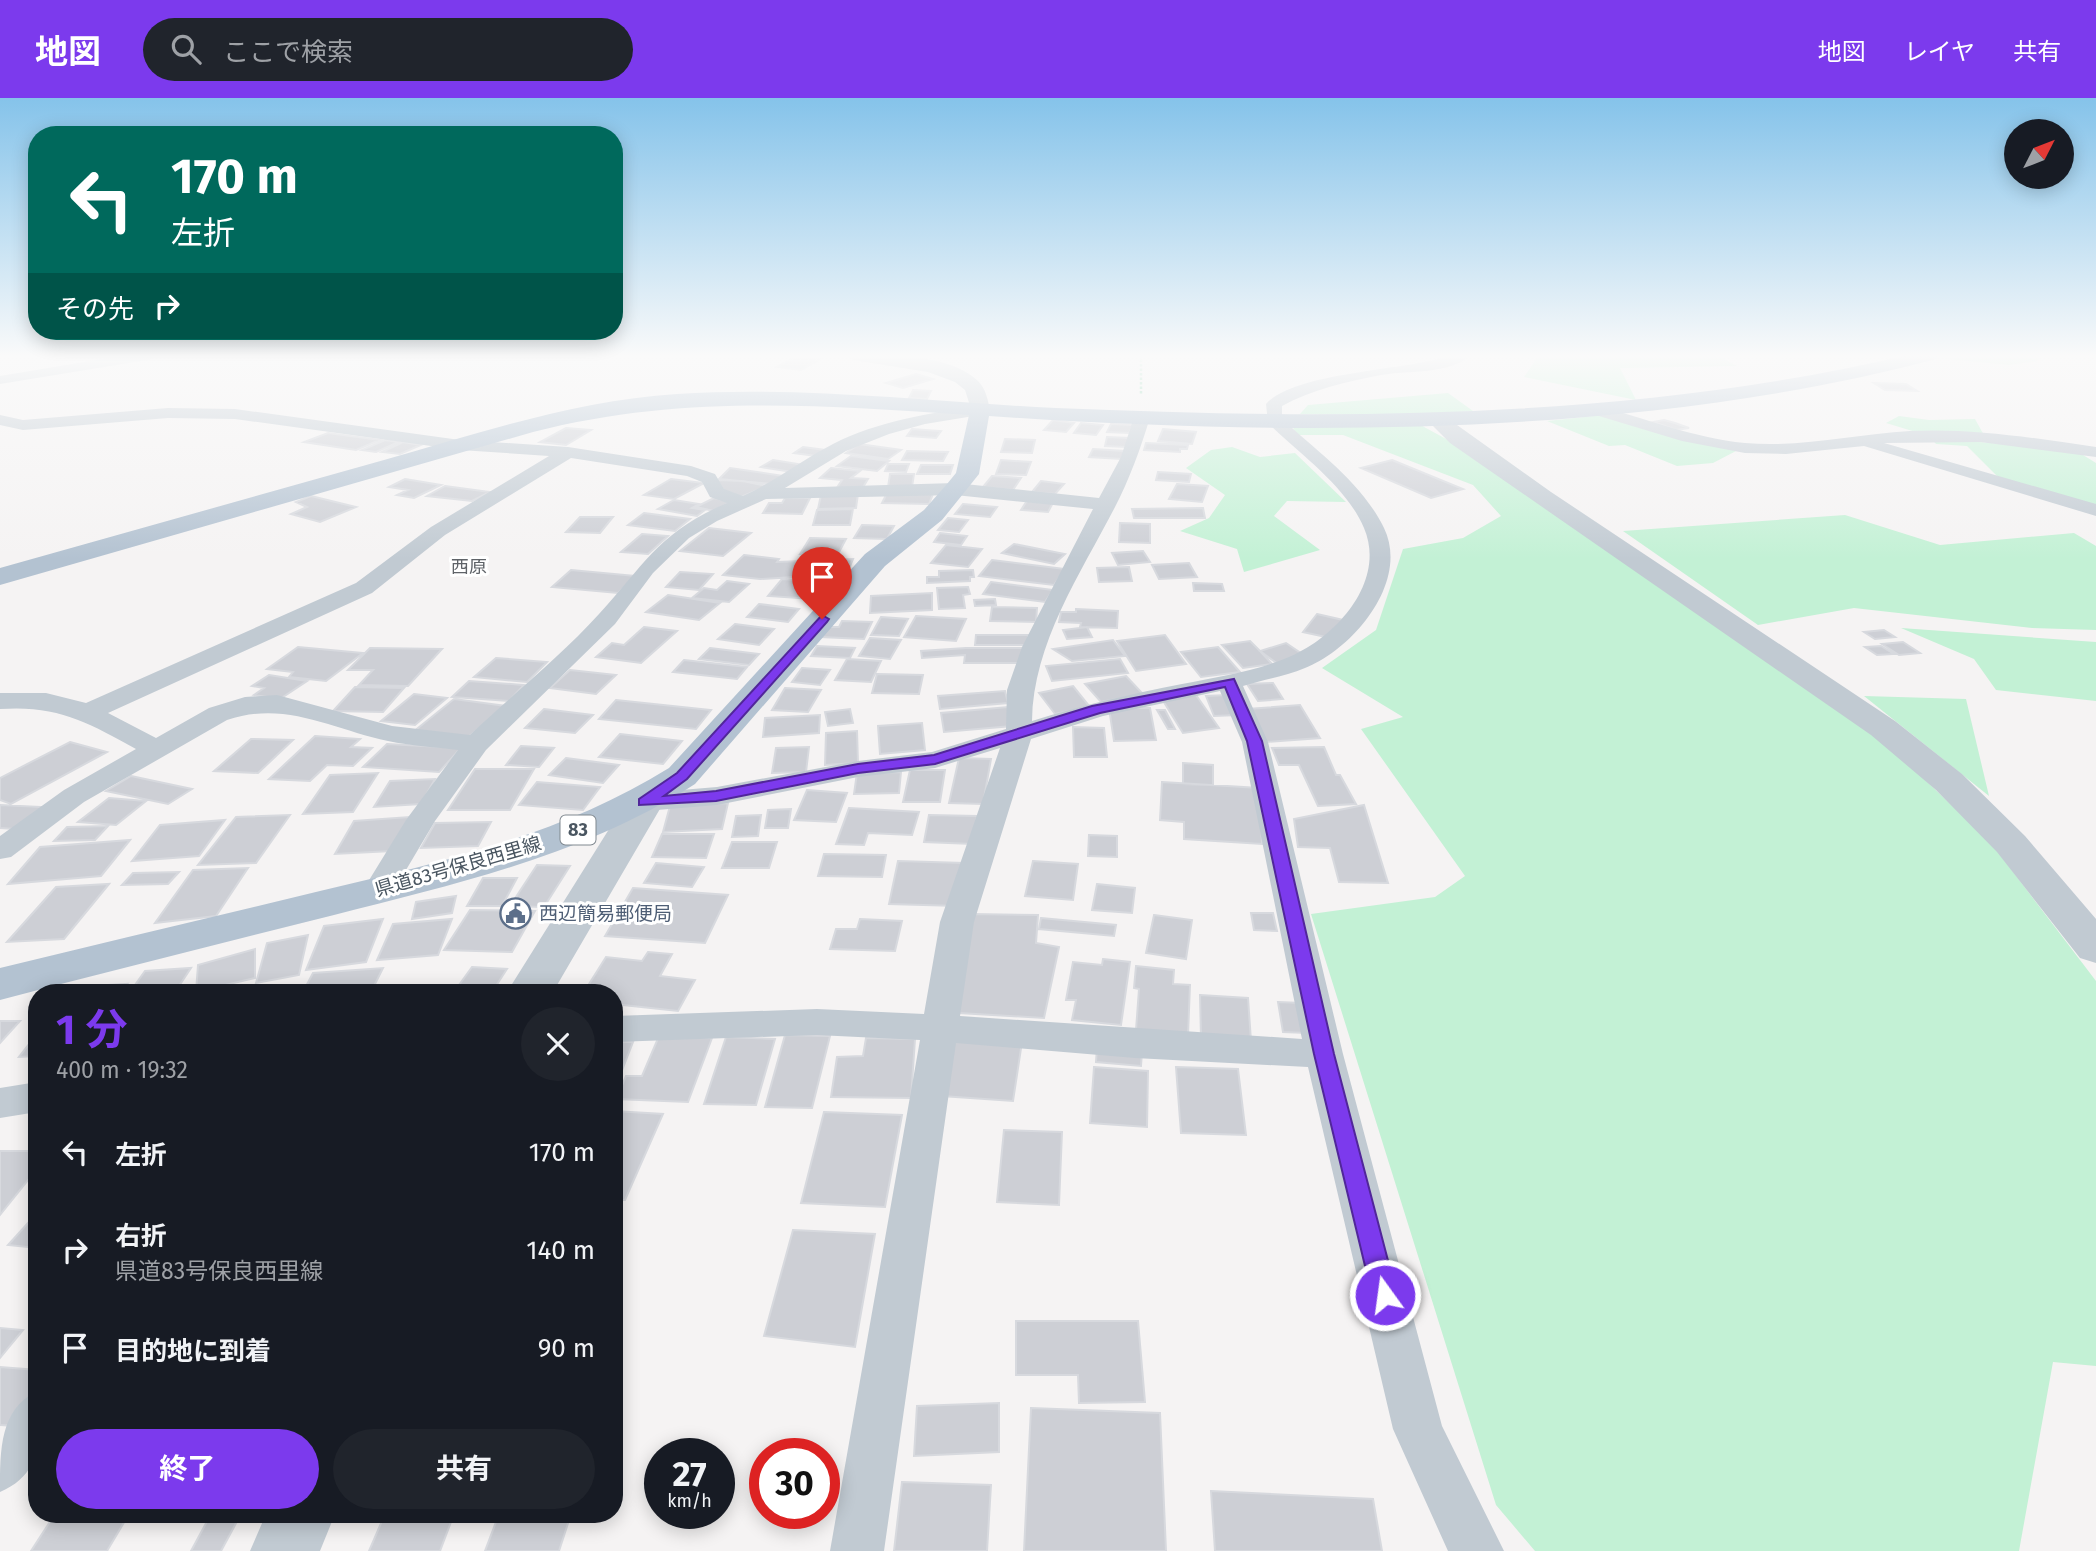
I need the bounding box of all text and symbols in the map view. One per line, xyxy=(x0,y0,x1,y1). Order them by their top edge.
search box xyxy=(143,18,633,81)
icon: search xyxy=(167,30,205,68)
text: 地図 xyxy=(35,32,101,72)
text: ここで検索 xyxy=(223,37,353,68)
text: 地図 xyxy=(1818,38,1866,66)
text: レイヤ xyxy=(1904,38,1975,66)
text: 共有 xyxy=(2013,38,2061,66)
north arrow xyxy=(2004,119,2074,189)
map controls xyxy=(2004,119,2074,189)
text: 170 m xyxy=(171,147,298,206)
icon: left xyxy=(56,154,147,245)
text: 左折 xyxy=(171,214,235,252)
icon: right xyxy=(148,287,186,325)
text: その先 xyxy=(56,294,134,325)
pin xyxy=(792,547,852,619)
district label: 西原 xyxy=(451,556,487,578)
icon: arrive xyxy=(803,558,841,596)
road number: 83 xyxy=(560,816,596,844)
street label: 県道83号保良西里線 xyxy=(372,832,544,901)
public building icon: 西辺簡易郵便局 xyxy=(499,896,533,930)
place label: 西辺簡易郵便局 xyxy=(539,902,672,925)
text: 1 分 xyxy=(56,1005,127,1055)
button: close xyxy=(521,1007,595,1081)
text: 400 m · 19:32 xyxy=(56,1056,188,1084)
icon: left xyxy=(56,1133,94,1171)
text: 170 m xyxy=(529,1137,595,1168)
text: 左折 xyxy=(115,1140,167,1171)
text: 右折 xyxy=(115,1221,167,1252)
icon: right xyxy=(56,1231,94,1269)
text: 140 m xyxy=(526,1235,595,1266)
text: 県道83号保良西里線 xyxy=(115,1257,323,1285)
position arrow xyxy=(1348,1258,1422,1332)
icon: arrive xyxy=(56,1329,94,1367)
text: 90 m xyxy=(538,1333,595,1364)
text: 目的地に到着 xyxy=(115,1336,271,1367)
button: 終了 xyxy=(56,1429,319,1509)
button: 共有 xyxy=(333,1429,595,1509)
speed limit sign: 30 xyxy=(749,1438,840,1529)
text: 27 xyxy=(672,1453,707,1495)
text: km/h xyxy=(667,1490,712,1512)

